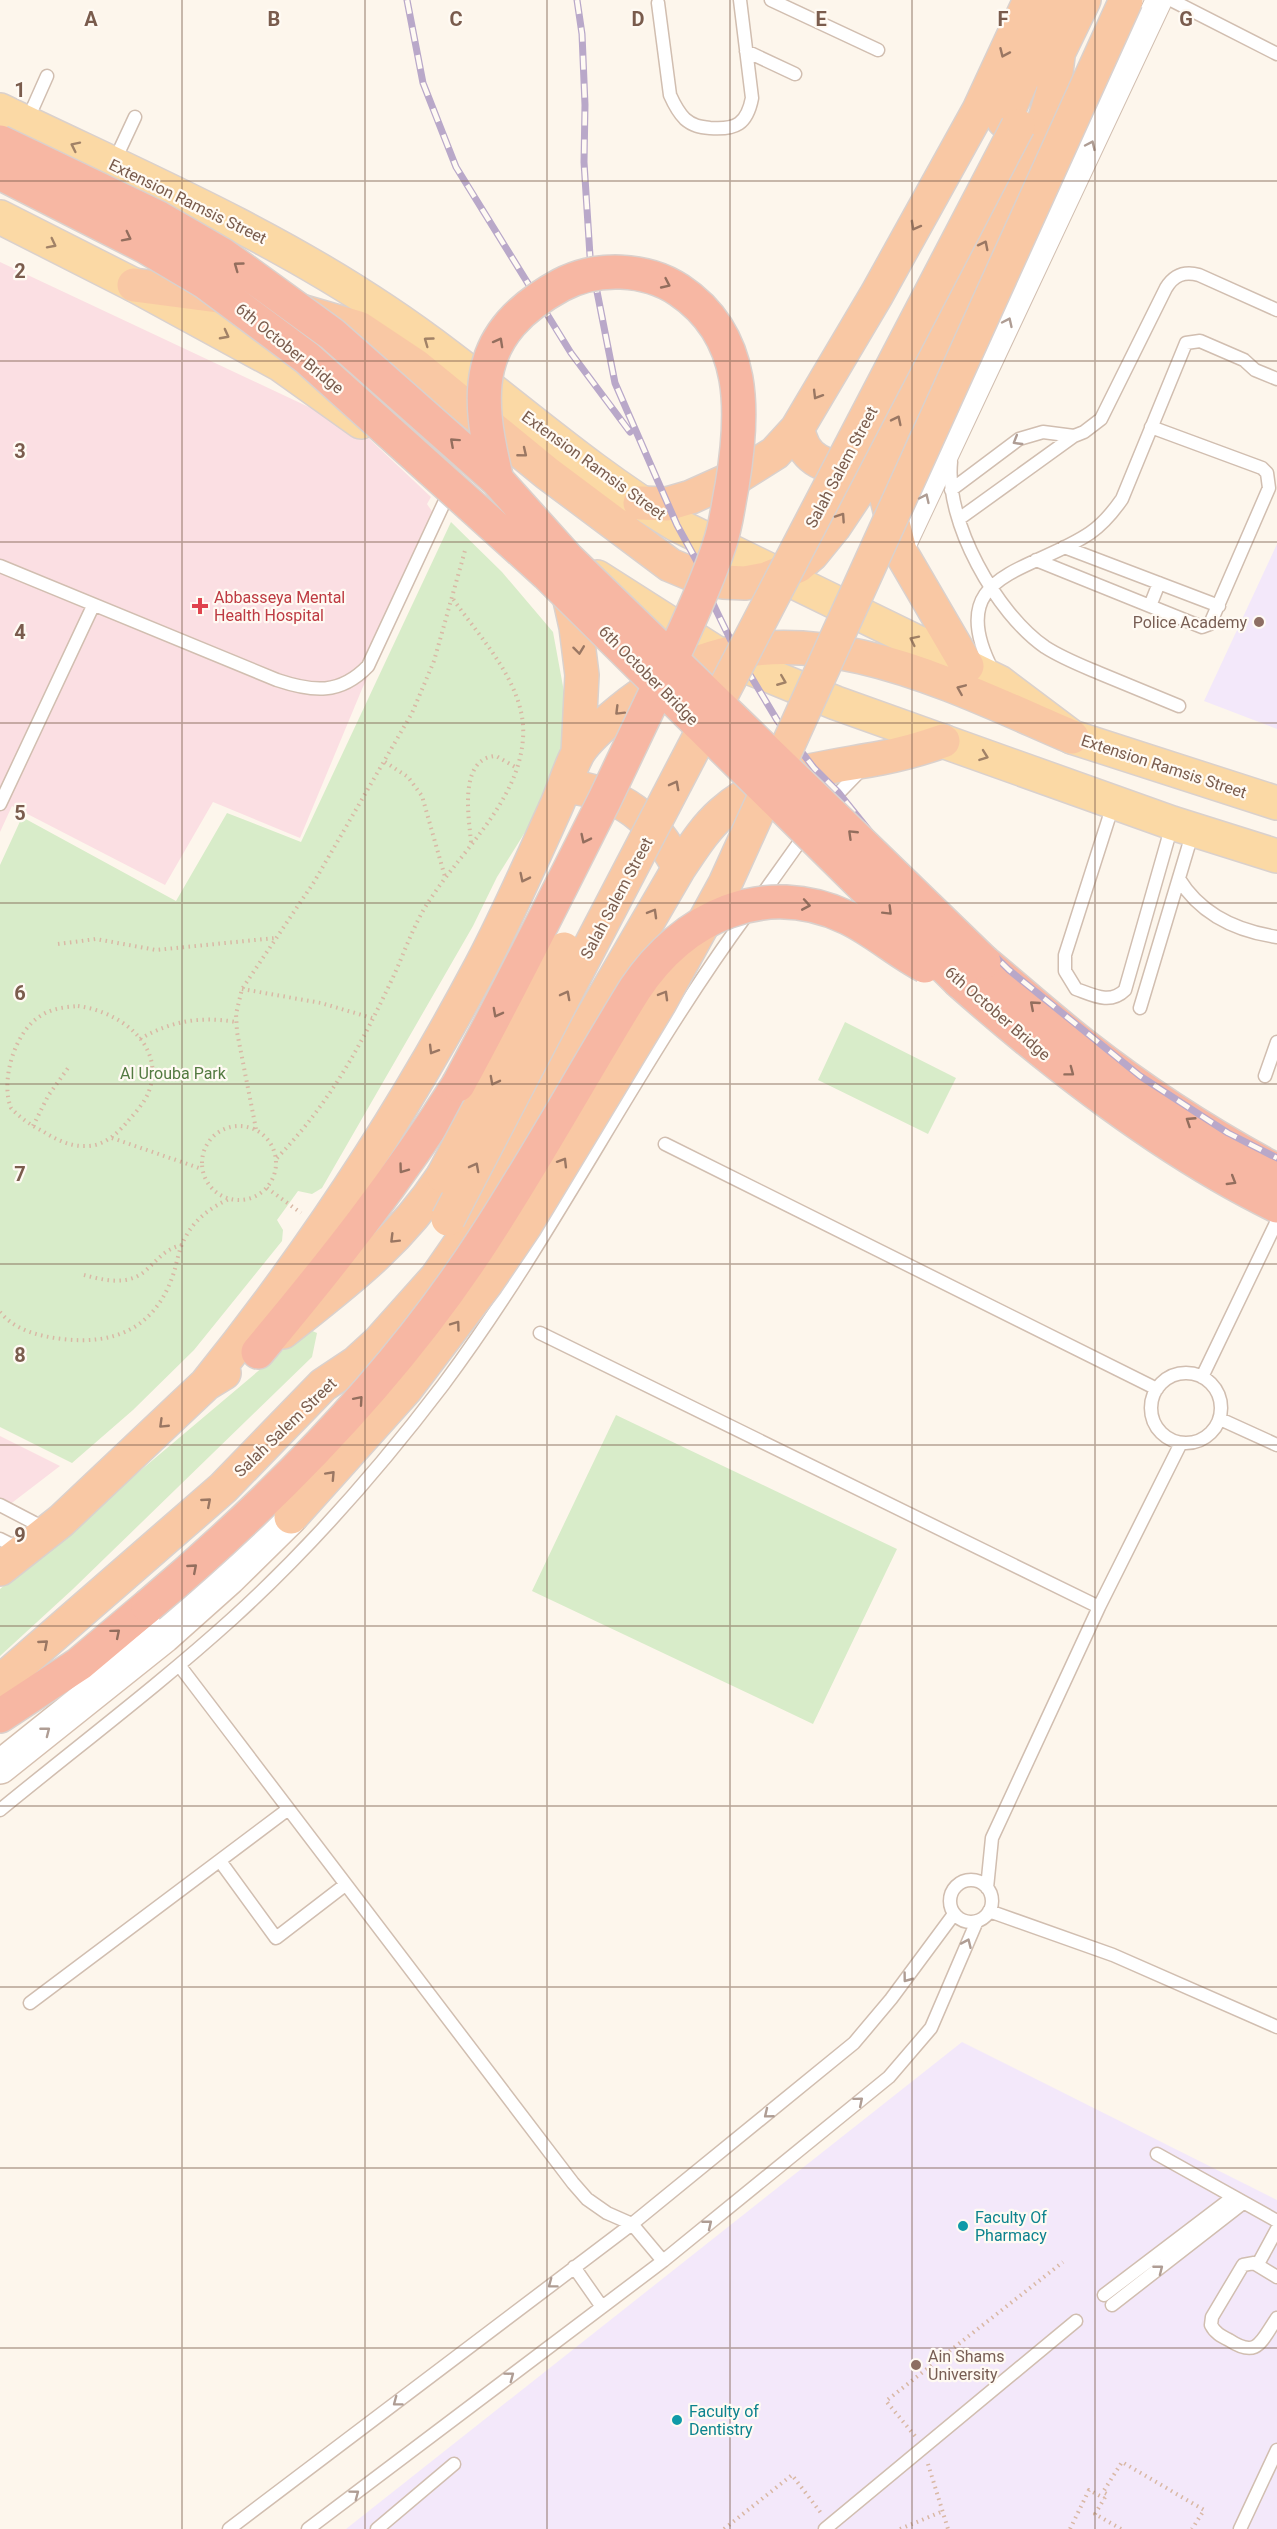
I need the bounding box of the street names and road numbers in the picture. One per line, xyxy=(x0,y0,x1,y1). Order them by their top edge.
street label: Extension Ramsis Street xyxy=(106,155,270,248)
street label: 6th October Bridge xyxy=(232,299,347,398)
street label: Salah Salem Street xyxy=(802,403,881,531)
street label: Extension Ramsis Street xyxy=(518,407,669,524)
street label: 6th October Bridge xyxy=(595,622,702,729)
street label: Extension Ramsis Street xyxy=(1079,731,1249,802)
street label: Salah Salem Street xyxy=(577,834,656,962)
street label: 6th October Bridge xyxy=(941,963,1054,1064)
street label: Salah Salem Street xyxy=(230,1374,340,1481)

